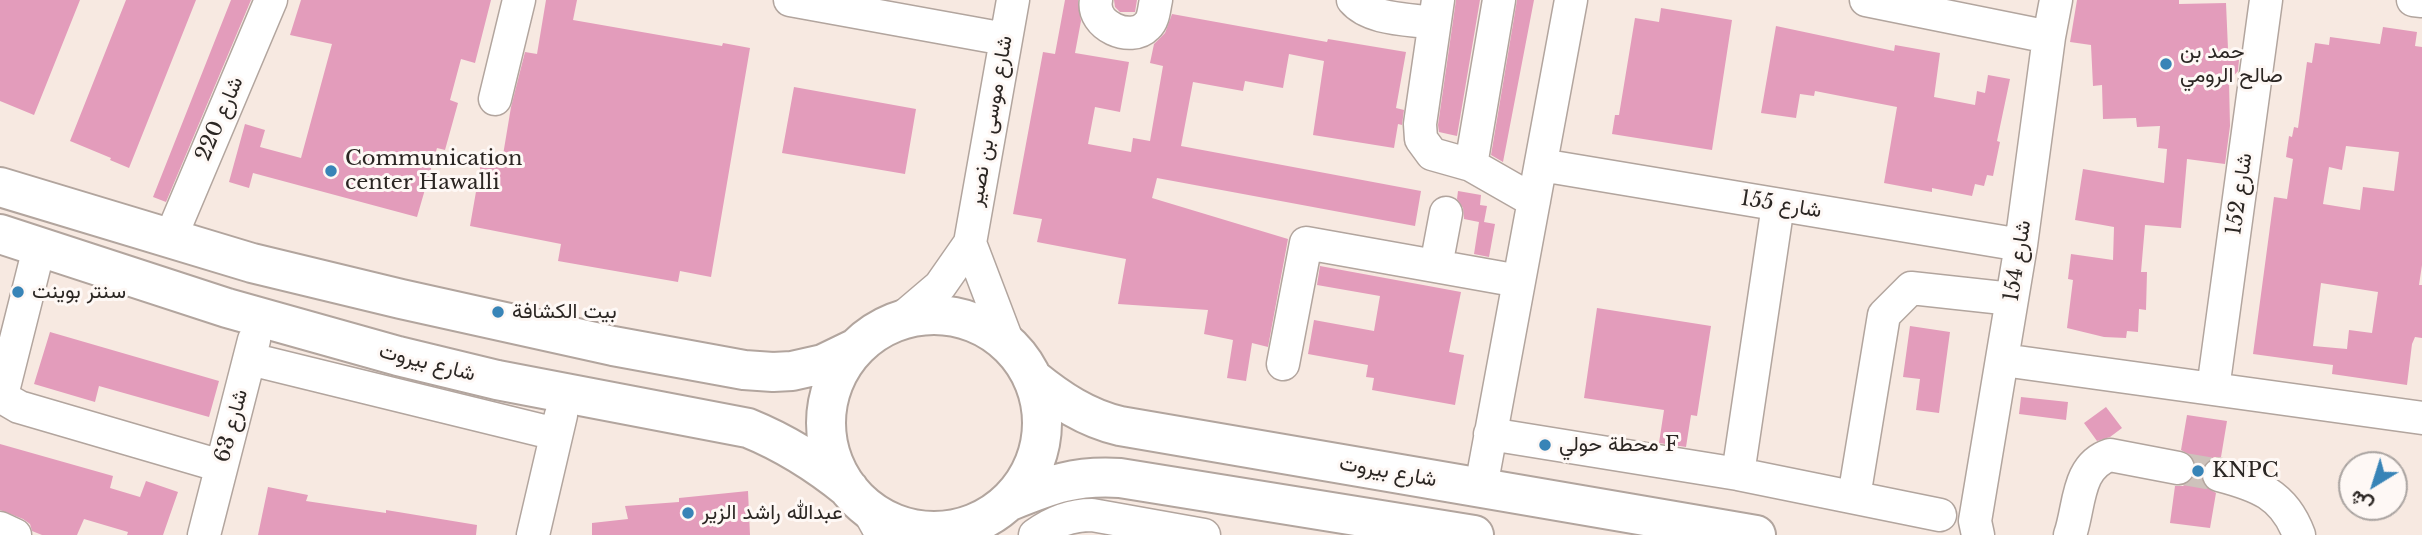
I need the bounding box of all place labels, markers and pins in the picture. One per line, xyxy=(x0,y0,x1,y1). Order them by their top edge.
place label: حمد بن صالح الرومي xyxy=(2180,39,2283,89)
marker: حمد بن صالح الرومي xyxy=(2158,56,2174,72)
place label: Communication center Hawalli xyxy=(345,146,523,196)
marker: Communication center Hawalli xyxy=(323,163,339,179)
place label: سنتر بوينت xyxy=(32,279,126,305)
marker: سنتر بوينت xyxy=(10,284,26,300)
place label: بيت الكشافة xyxy=(512,299,617,325)
marker: بيت الكشافة xyxy=(490,304,506,320)
place label: محطة حولي F xyxy=(1559,432,1679,458)
marker: محطة حولي F xyxy=(1537,437,1553,453)
place label: KNPC xyxy=(2212,458,2279,484)
marker: KNPC xyxy=(2190,463,2206,479)
place label: عبدالله راشد الزير xyxy=(702,500,843,526)
marker: عبدالله راشد الزير xyxy=(680,505,696,521)

